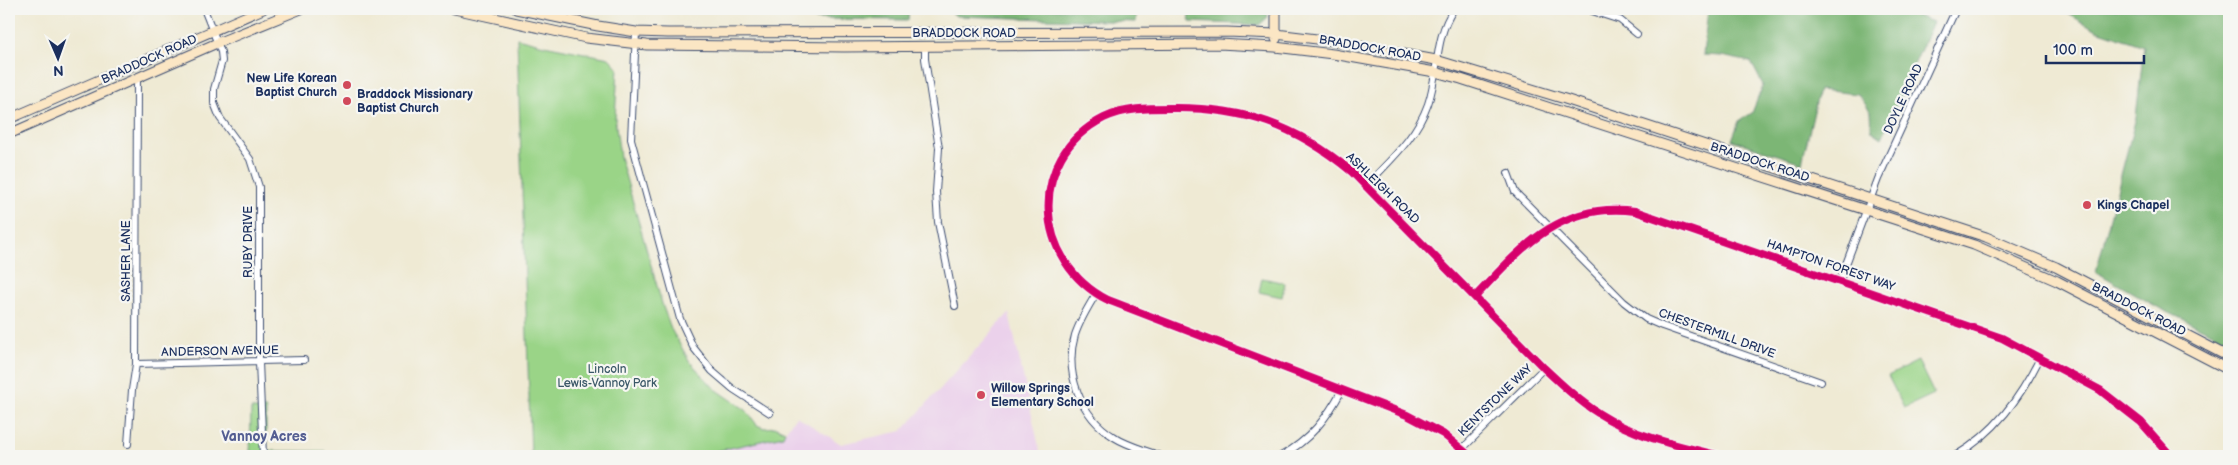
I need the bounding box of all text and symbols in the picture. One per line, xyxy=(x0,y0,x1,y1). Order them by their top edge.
street label: BRADDOCK ROAD xyxy=(912,26,1016,41)
street label: BRADDOCK ROAD xyxy=(99,31,200,87)
north arrow xyxy=(32,32,82,82)
street label: BRADDOCK ROAD xyxy=(1318,32,1422,65)
scale bar xyxy=(2046,32,2143,64)
text: 100 m xyxy=(2053,41,2093,60)
text: N xyxy=(53,62,64,79)
street label: DOYLE ROAD xyxy=(1881,62,1926,137)
place label: New Life Korean Baptist Church xyxy=(246,71,337,100)
marker: New Life Korean Baptist Church xyxy=(341,79,353,91)
place label: Braddock Missionary Baptist Church xyxy=(357,87,473,116)
marker: Braddock Missionary Baptist Church xyxy=(341,95,353,107)
street label: BRADDOCK ROAD xyxy=(1708,139,1812,186)
street label: ASHLEIGH ROAD xyxy=(1343,150,1423,227)
place label: Kings Chapel xyxy=(2097,198,2169,213)
marker: Kings Chapel xyxy=(2081,199,2093,211)
street label: RUBY DRIVE xyxy=(241,206,256,278)
street label: SASHER LANE xyxy=(119,220,134,302)
street label: HAMPTON FOREST WAY xyxy=(1765,236,1898,295)
street label: BRADDOCK ROAD xyxy=(2089,279,2188,340)
street label: CHESTERMILL DRIVE xyxy=(1656,305,1777,362)
street label: ANDERSON AVENUE xyxy=(161,343,279,360)
street label: KENTSTONE WAY xyxy=(1455,360,1536,440)
park label: Lincoln Lewis-Vannoy Park xyxy=(557,362,657,391)
place label: Willow Springs Elementary School xyxy=(991,381,1094,410)
marker: Willow Springs Elementary School xyxy=(975,389,987,401)
district label: Vannoy Acres xyxy=(221,428,307,445)

